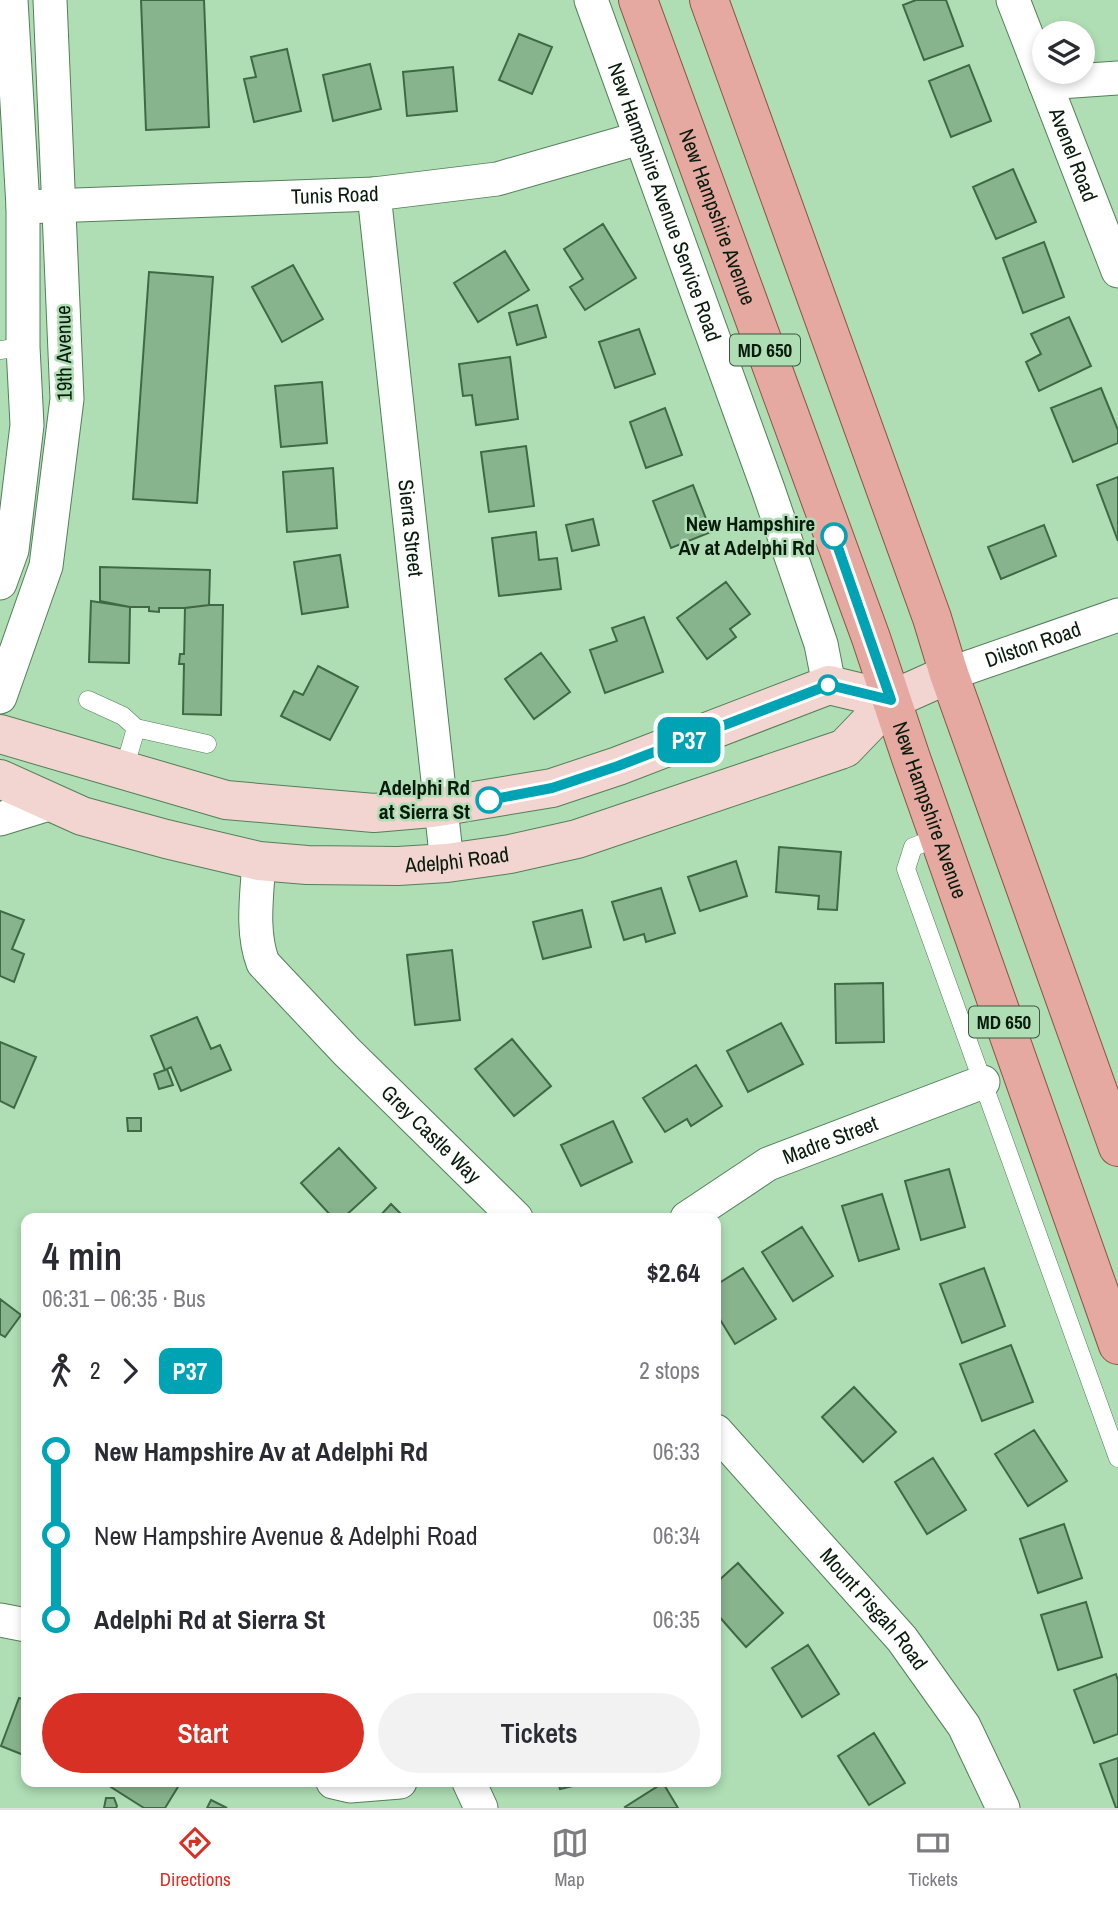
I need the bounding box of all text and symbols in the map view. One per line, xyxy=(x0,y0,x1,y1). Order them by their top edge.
map controls xyxy=(1032,21,1095,84)
button: layers xyxy=(1032,21,1095,84)
street label: New Hampshire Avenue Service Road xyxy=(602,60,726,346)
street label: Avenel Road xyxy=(1042,103,1105,206)
street label: New Hampshire Avenue xyxy=(673,125,761,309)
street label: Tunis Road xyxy=(290,179,379,211)
street label: 19th Avenue xyxy=(48,305,79,401)
road number: MD 650 xyxy=(730,334,800,366)
street label: Sierra Street xyxy=(391,478,431,578)
place label: New Hampshire Av at Adelphi Rd xyxy=(678,509,815,562)
marker: New Hampshire Av at Adelphi Rd xyxy=(821,523,847,549)
street label: Dilston Road xyxy=(981,614,1085,674)
unlabelled marker xyxy=(818,675,838,695)
line badge: P37 xyxy=(649,717,729,763)
street label: New Hampshire Avenue xyxy=(886,718,974,902)
text: P37 xyxy=(671,724,707,756)
place label: Adelphi Rd at Sierra St xyxy=(379,773,470,826)
marker: Adelphi Rd at Sierra St xyxy=(476,787,502,813)
street label: Adelphi Road xyxy=(403,839,511,880)
road number: MD 650 xyxy=(969,1006,1039,1038)
street label: Grey Castle Way xyxy=(375,1078,488,1190)
street label: Madre Street xyxy=(778,1108,882,1171)
text: 4 min xyxy=(42,1231,122,1282)
text: $2.64 xyxy=(647,1255,700,1290)
text: 06:31 – 06:35 · Bus xyxy=(42,1283,206,1314)
icon: walk xyxy=(42,1352,80,1390)
icon: forward xyxy=(111,1352,149,1390)
text: 2 xyxy=(90,1355,101,1386)
text: P37 xyxy=(173,1355,208,1387)
text: 2 stops xyxy=(639,1355,700,1386)
text: New Hampshire Av at Adelphi Rd xyxy=(94,1434,428,1469)
text: 06:33 xyxy=(653,1436,700,1467)
text: New Hampshire Avenue & Adelphi Road xyxy=(94,1518,478,1553)
text: 06:34 xyxy=(653,1520,700,1551)
street label: Mount Pisgah Road xyxy=(813,1542,935,1676)
text: Adelphi Rd at Sierra St xyxy=(94,1602,325,1637)
text: 06:35 xyxy=(653,1604,700,1635)
button: Start xyxy=(42,1693,364,1773)
button: Tickets xyxy=(378,1693,700,1773)
tab: Directions xyxy=(160,1824,231,1892)
tab: Map xyxy=(551,1824,589,1892)
tab: Tickets xyxy=(908,1824,958,1892)

